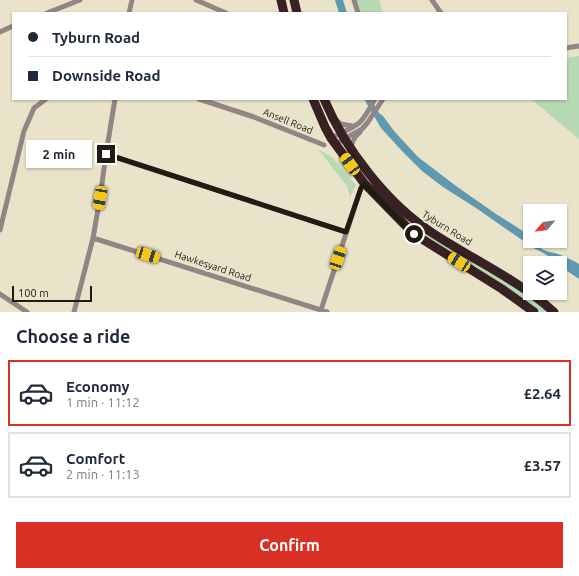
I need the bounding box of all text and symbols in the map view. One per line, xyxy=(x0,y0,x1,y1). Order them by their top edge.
text: Tyburn Road xyxy=(52,29,140,46)
text: Downside Road xyxy=(52,67,160,84)
street label: Ansell Road xyxy=(262,106,315,136)
callout: 2 min xyxy=(26,140,92,168)
route end xyxy=(97,145,115,163)
text: 2 min xyxy=(43,147,75,161)
car xyxy=(338,151,362,177)
car xyxy=(92,185,108,211)
north arrow xyxy=(523,204,567,248)
map controls xyxy=(523,204,567,300)
street label: Tyburn Road xyxy=(420,208,474,248)
route start xyxy=(405,225,423,243)
car xyxy=(329,245,347,271)
car xyxy=(135,246,161,264)
street label: Hawkesyard Road xyxy=(173,248,253,284)
car xyxy=(446,250,472,274)
button: layers xyxy=(523,256,567,300)
scale bar xyxy=(12,284,92,303)
text: 100 m xyxy=(18,287,49,299)
text: Choose a ride xyxy=(16,326,130,346)
icon: car xyxy=(18,375,54,411)
text: Economy xyxy=(66,378,130,395)
text: £2.64 xyxy=(523,385,561,402)
text: 1 min · 11:12 xyxy=(66,395,140,409)
icon: car xyxy=(18,447,54,483)
text: Comfort xyxy=(66,450,125,467)
text: £3.57 xyxy=(523,457,561,474)
text: 2 min · 11:13 xyxy=(66,467,140,481)
button: Confirm xyxy=(16,522,563,568)

